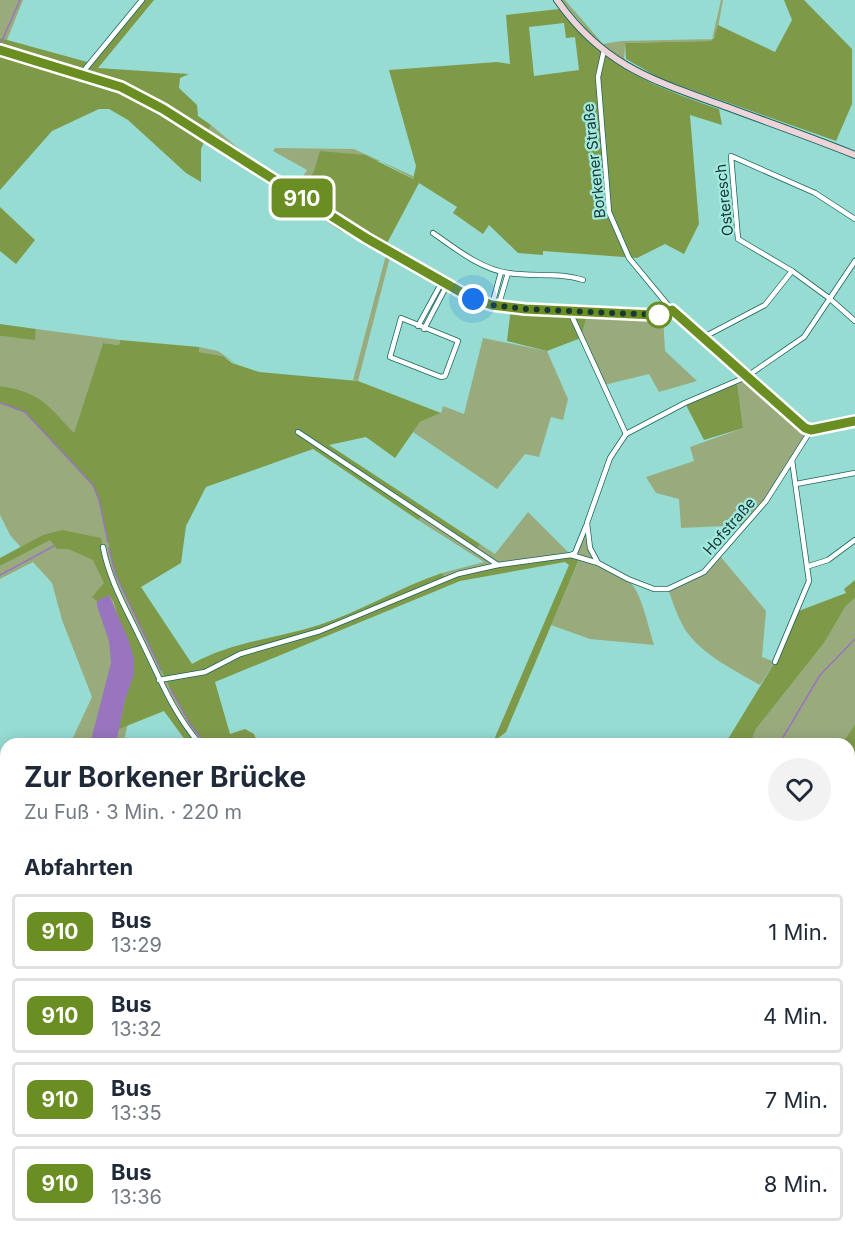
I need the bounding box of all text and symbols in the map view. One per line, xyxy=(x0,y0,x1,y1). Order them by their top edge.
street label: Borkener Straße xyxy=(579,103,609,219)
street label: Osteresch xyxy=(711,163,737,237)
line badge: 910 xyxy=(268,178,336,218)
text: 910 xyxy=(284,186,320,211)
your location xyxy=(458,284,488,314)
unlabelled marker xyxy=(646,302,672,328)
street label: Hofstraße xyxy=(699,493,759,559)
button: heart xyxy=(768,758,831,821)
text: Zur Borkener Brücke xyxy=(24,760,306,794)
text: Zu Fuß · 3 Min. · 220 m xyxy=(24,800,242,824)
text: Abfahrten xyxy=(24,854,133,880)
text: Bus xyxy=(111,907,152,933)
text: 910 xyxy=(42,919,78,944)
text: 1 Min. xyxy=(768,919,828,945)
text: 13:29 xyxy=(111,933,162,957)
text: Bus xyxy=(111,991,152,1017)
text: 910 xyxy=(42,1003,78,1028)
text: 4 Min. xyxy=(763,1003,828,1029)
text: 13:32 xyxy=(111,1017,162,1041)
text: Bus xyxy=(111,1075,152,1101)
text: 910 xyxy=(42,1087,78,1112)
text: 7 Min. xyxy=(765,1087,828,1113)
text: 13:35 xyxy=(111,1101,162,1125)
text: Bus xyxy=(111,1159,152,1185)
text: 910 xyxy=(42,1171,78,1196)
text: 8 Min. xyxy=(764,1171,828,1197)
text: 13:36 xyxy=(111,1185,162,1209)

